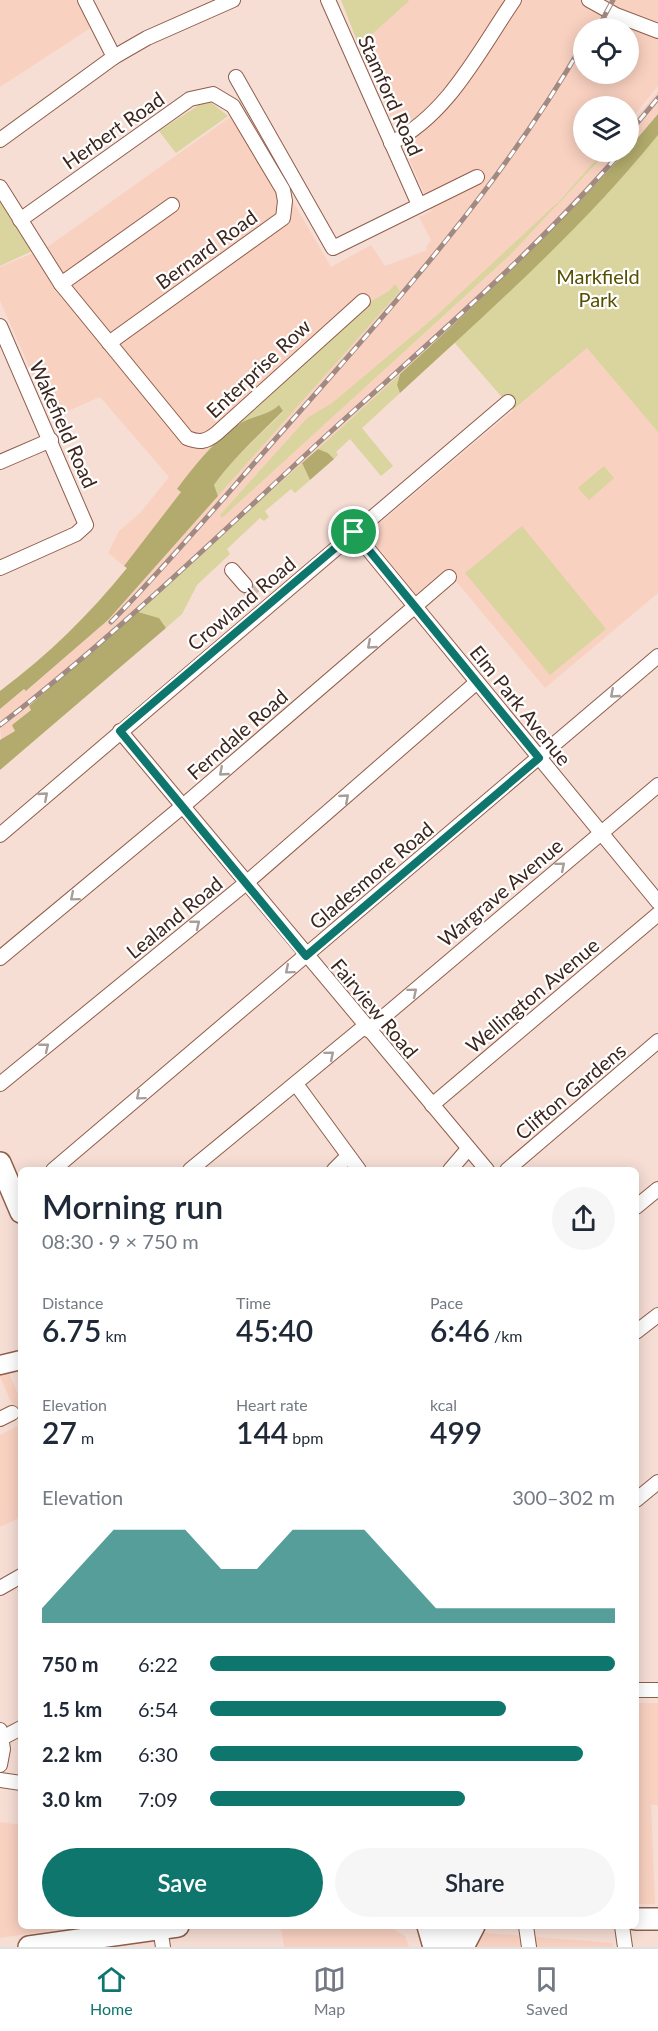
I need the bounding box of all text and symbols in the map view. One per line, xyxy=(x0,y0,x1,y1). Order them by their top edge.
map controls xyxy=(573,18,639,162)
button: locate xyxy=(573,18,639,84)
street label: Stamford Road xyxy=(354,31,428,159)
street label: Herbert Road xyxy=(58,86,168,174)
button: layers xyxy=(573,96,639,162)
street label: Bernard Road xyxy=(151,204,261,294)
park label: Markfield Park xyxy=(556,264,640,311)
street label: Enterprise Row xyxy=(201,313,315,422)
street label: Wakefield Road xyxy=(25,357,103,491)
pin xyxy=(328,506,379,557)
icon: arrive xyxy=(337,515,370,548)
street label: Crowland Road xyxy=(182,551,300,655)
one-way arrow xyxy=(367,638,378,649)
street label: Elm Park Avenue xyxy=(465,640,577,770)
street label: Ferndale Road xyxy=(182,684,292,784)
one-way arrow xyxy=(610,687,621,698)
one-way arrow xyxy=(219,765,230,776)
one-way arrow xyxy=(37,793,48,804)
one-way arrow xyxy=(338,794,349,805)
street label: Gladesmore Road xyxy=(304,816,438,934)
street label: Wargrave Avenue xyxy=(433,833,567,951)
one-way arrow xyxy=(554,862,565,873)
street label: Lealand Road xyxy=(121,871,227,963)
one-way arrow xyxy=(70,890,81,901)
one-way arrow xyxy=(189,920,200,931)
street label: Wellington Avenue xyxy=(461,932,603,1058)
street label: Fairview Road xyxy=(327,953,423,1063)
one-way arrow xyxy=(285,963,296,974)
one-way arrow xyxy=(406,988,417,999)
street label: Clifton Gardens xyxy=(510,1038,630,1144)
one-way arrow xyxy=(38,1044,49,1055)
one-way arrow xyxy=(323,1051,334,1062)
one-way arrow xyxy=(136,1089,147,1100)
text: Morning run xyxy=(42,1186,223,1226)
button: share xyxy=(552,1187,615,1250)
text: 08:30 · 9 × 750 m xyxy=(42,1229,199,1253)
text: Distance xyxy=(42,1293,103,1312)
text: Time xyxy=(236,1293,271,1312)
text: Pace xyxy=(430,1293,463,1312)
text: 6.75 xyxy=(42,1312,101,1348)
text: 45:40 xyxy=(236,1312,313,1348)
text: 6:46 xyxy=(430,1312,490,1348)
text: km xyxy=(101,1326,127,1345)
text: /km xyxy=(490,1326,522,1345)
text: Elevation xyxy=(42,1395,107,1414)
text: Heart rate xyxy=(236,1395,308,1414)
text: kcal xyxy=(430,1395,457,1414)
text: 27 xyxy=(42,1414,77,1450)
text: 144 xyxy=(236,1414,288,1450)
text: 499 xyxy=(430,1414,482,1450)
text: m xyxy=(77,1428,94,1447)
text: bpm xyxy=(288,1428,323,1447)
text: Elevation xyxy=(42,1485,123,1509)
text: 300–302 m xyxy=(512,1485,615,1509)
text: 750 m xyxy=(42,1652,98,1676)
text: 6:22 xyxy=(138,1652,178,1676)
text: 1.5 km xyxy=(42,1697,102,1721)
text: 6:54 xyxy=(138,1697,178,1721)
text: 2.2 km xyxy=(42,1742,102,1766)
text: 6:30 xyxy=(138,1742,178,1766)
text: 3.0 km xyxy=(42,1787,102,1811)
text: 7:09 xyxy=(138,1787,178,1811)
button: Save xyxy=(42,1848,323,1917)
button: Share xyxy=(335,1848,615,1917)
tab: Home xyxy=(90,1963,133,2018)
tab: Map xyxy=(313,1963,346,2018)
tab: Saved xyxy=(526,1963,568,2018)

